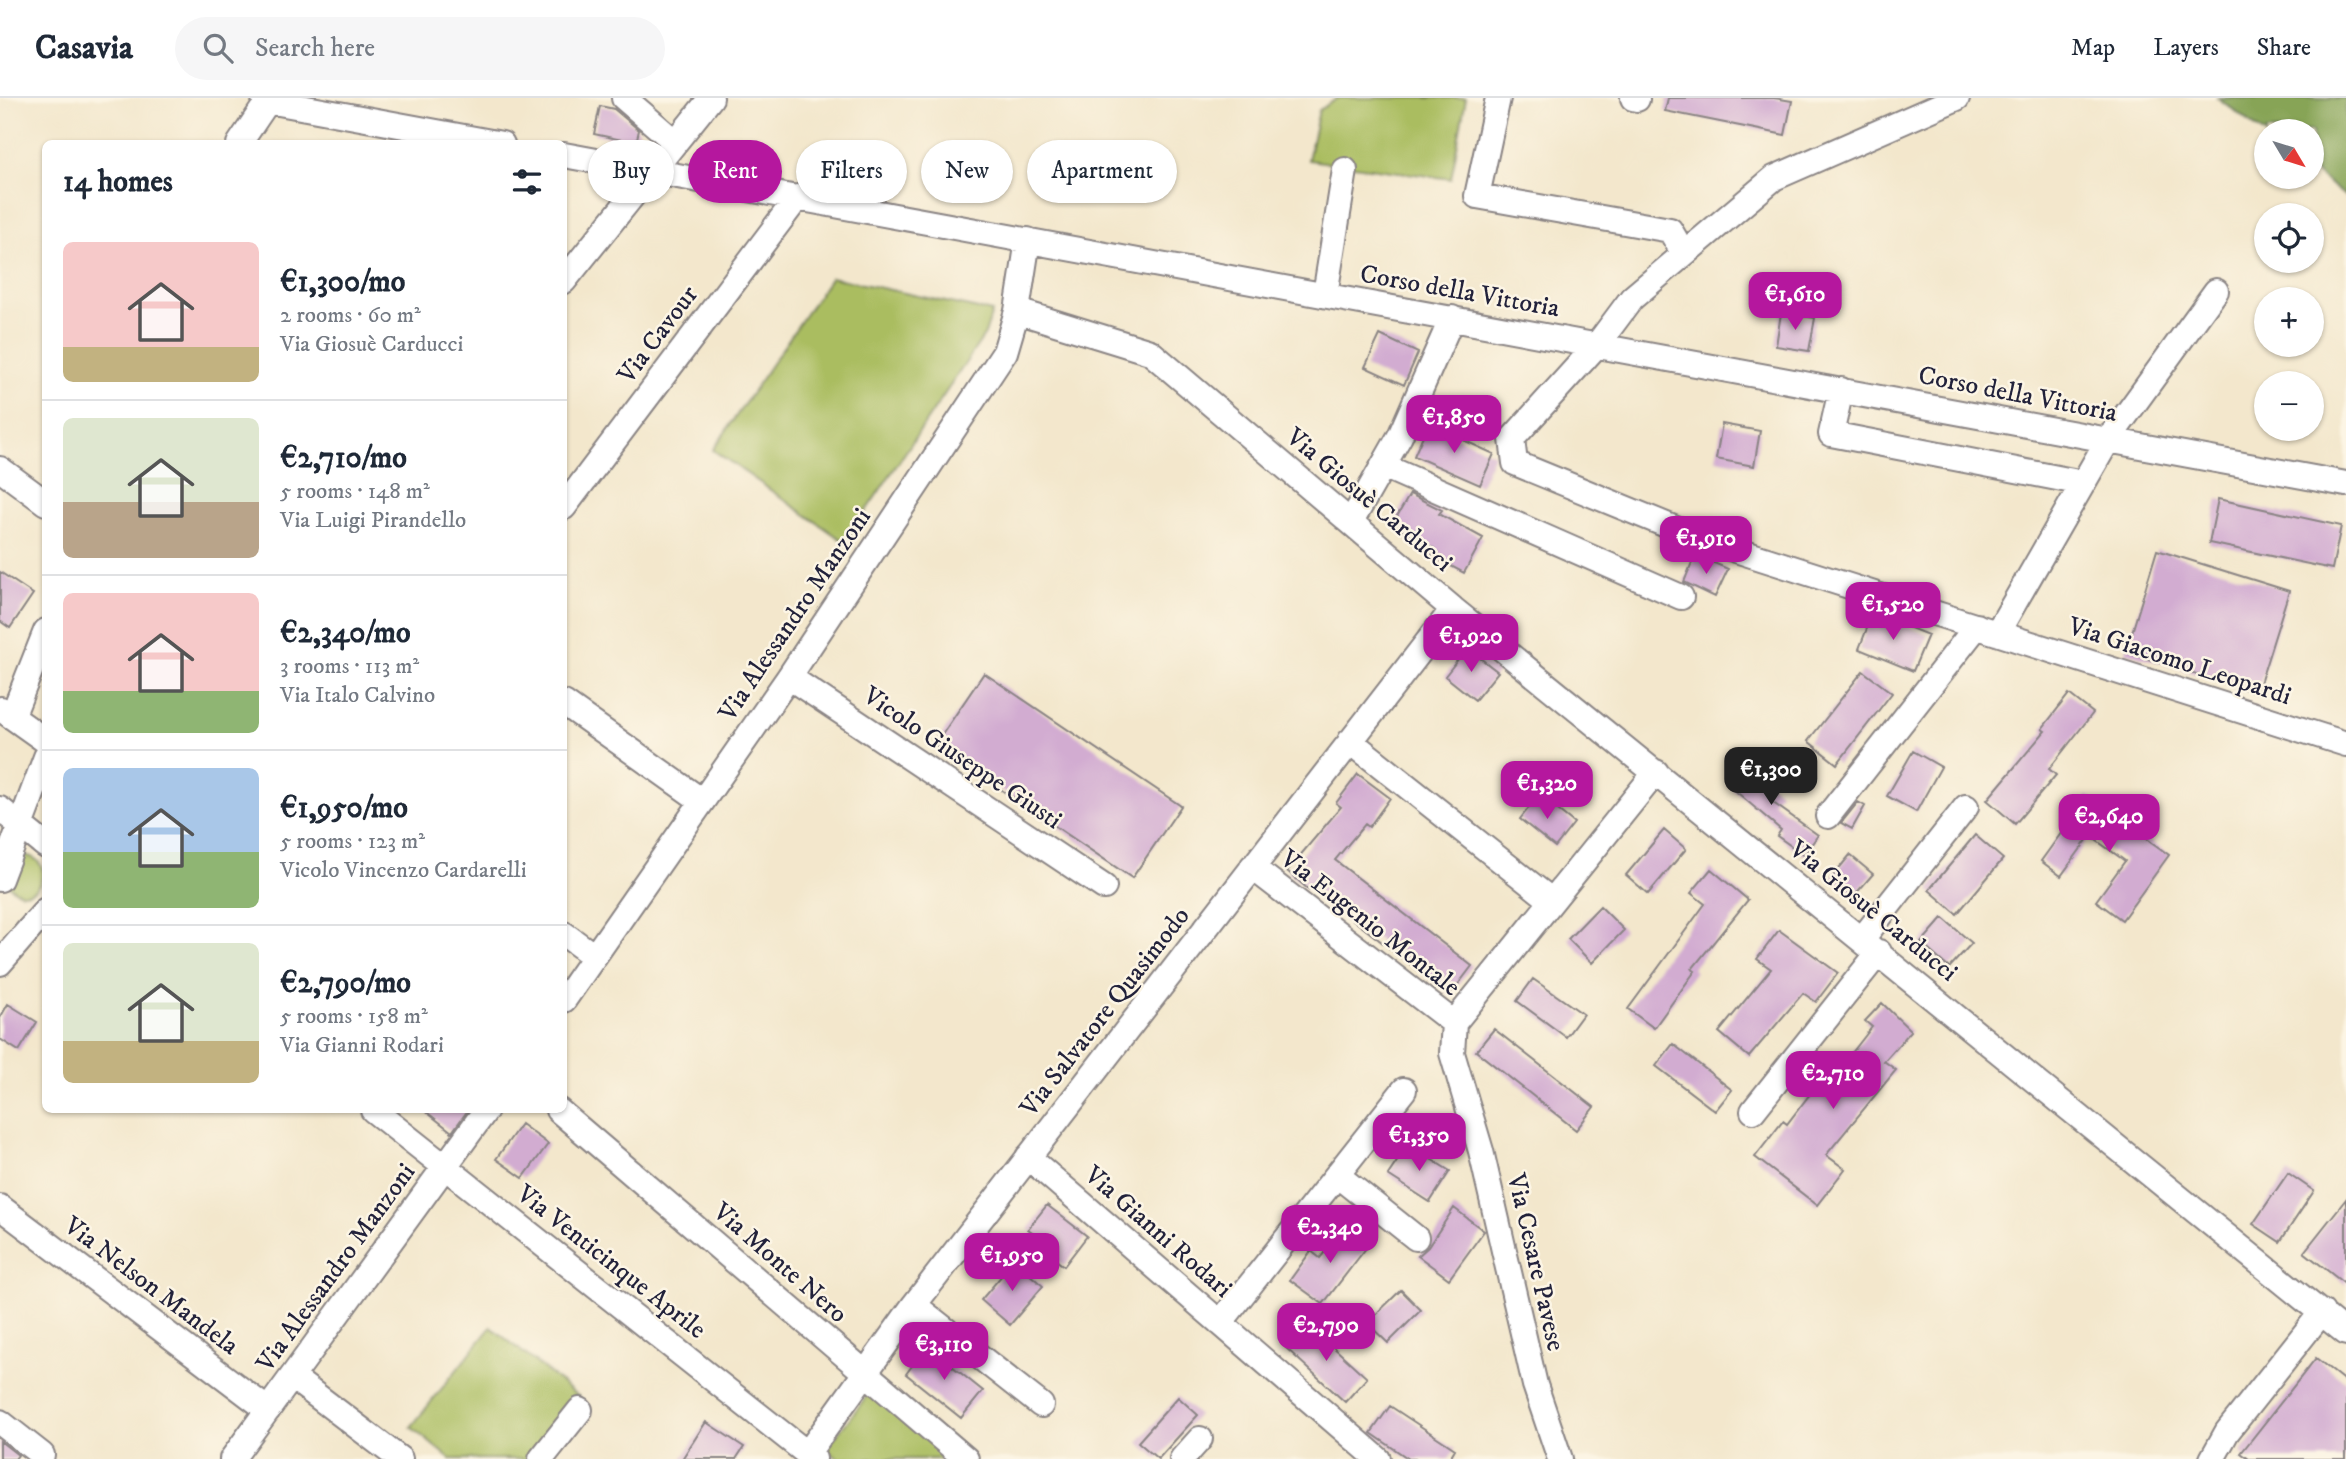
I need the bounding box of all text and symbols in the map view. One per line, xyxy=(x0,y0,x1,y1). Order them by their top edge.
search box xyxy=(175,17,665,80)
text: Casavia xyxy=(35,28,133,69)
icon: search xyxy=(199,29,237,67)
text: Search here xyxy=(255,32,375,65)
text: Map xyxy=(2071,33,2115,63)
text: Layers xyxy=(2153,33,2219,63)
text: Share xyxy=(2257,33,2311,63)
north arrow xyxy=(2254,119,2324,189)
map controls xyxy=(2254,119,2324,441)
chip: Buy xyxy=(588,140,674,203)
chip: Rent xyxy=(688,140,782,203)
chip: Filters xyxy=(796,140,907,203)
chip: New xyxy=(921,140,1013,203)
chip: Apartment xyxy=(1027,140,1177,203)
icon: filters xyxy=(508,163,546,201)
text: 14 homes xyxy=(63,164,173,201)
button: locate xyxy=(2254,203,2324,273)
street label: Corso della Vittoria xyxy=(1357,258,1562,325)
text: €1,300/mo xyxy=(280,264,405,301)
icon: home xyxy=(119,270,203,354)
pin: €1,610 xyxy=(1738,272,1852,332)
street label: Via Cavour xyxy=(610,279,706,391)
text: €1,610 xyxy=(1765,280,1825,309)
button: + xyxy=(2254,287,2324,357)
text: 2 rooms · 60 m² xyxy=(280,301,421,330)
text: Via Giosuè Carducci xyxy=(280,330,463,359)
street label: Corso della Vittoria xyxy=(1915,359,2120,430)
button: − xyxy=(2254,371,2324,441)
pin: €1,850 xyxy=(1397,396,1511,455)
text: €1,850 xyxy=(1422,403,1486,432)
street label: Via Giosuè Carducci xyxy=(1278,420,1459,579)
text: €2,710/mo xyxy=(280,440,407,477)
icon: home xyxy=(119,446,203,530)
text: 5 rooms · 148 m² xyxy=(280,477,430,506)
street label: Via Alessandro Manzoni xyxy=(711,502,879,729)
text: Via Luigi Pirandello xyxy=(280,506,466,535)
pin: €1,910 xyxy=(1649,517,1763,576)
text: €1,910 xyxy=(1676,524,1736,553)
pin: €1,520 xyxy=(1836,582,1950,642)
text: €1,520 xyxy=(1862,590,1924,619)
street label: Via Giacomo Leopardi xyxy=(2063,609,2295,713)
pin: €1,920 xyxy=(1414,614,1528,674)
text: €2,340/mo xyxy=(280,615,411,652)
icon: home xyxy=(119,621,203,705)
text: €1,920 xyxy=(1439,622,1503,651)
text: 3 rooms · 113 m² xyxy=(280,652,419,681)
street label: Vicolo Giuseppe Giusti xyxy=(856,679,1068,837)
text: Via Italo Calvino xyxy=(280,681,435,710)
pin: €1,300 xyxy=(1714,748,1828,807)
text: €1,300 xyxy=(1740,755,1802,784)
pin: €1,320 xyxy=(1490,762,1604,821)
text: €1,320 xyxy=(1517,769,1577,798)
text: €1,950/mo xyxy=(280,790,408,827)
pin: €2,640 xyxy=(2052,794,2166,854)
icon: home xyxy=(119,796,203,880)
text: €2,640 xyxy=(2075,802,2143,831)
text: 5 rooms · 123 m² xyxy=(280,827,425,856)
street label: Via Giosuè Carducci xyxy=(1781,833,1964,989)
street label: Via Eugenio Montale xyxy=(1273,842,1467,1004)
text: Vicolo Vincenzo Cardarelli xyxy=(280,856,527,885)
street label: Via Salvatore Quasimodo xyxy=(1012,900,1197,1124)
text: €2,790/mo xyxy=(280,965,411,1002)
icon: home xyxy=(119,971,203,1055)
text: 5 rooms · 158 m² xyxy=(280,1002,428,1031)
text: Via Gianni Rodari xyxy=(280,1031,444,1060)
pin: €2,710 xyxy=(1776,1052,1890,1111)
text: €2,710 xyxy=(1802,1059,1864,1088)
pin: €1,350 xyxy=(1362,1114,1476,1173)
text: €1,350 xyxy=(1389,1121,1449,1150)
street label: Via Alessandro Manzoni xyxy=(249,1157,423,1380)
street label: Via Gianni Rodari xyxy=(1077,1158,1239,1305)
street label: Via Cesare Pavese xyxy=(1499,1169,1572,1354)
street label: Via Venticinque Aprile xyxy=(509,1177,712,1346)
street label: Via Monte Nero xyxy=(705,1195,854,1331)
pin: €2,340 xyxy=(1273,1206,1387,1265)
street label: Via Nelson Mandela xyxy=(56,1209,245,1363)
text: €2,340 xyxy=(1297,1213,1363,1242)
pin: €1,950 xyxy=(955,1234,1069,1293)
text: €1,950 xyxy=(980,1241,1044,1270)
pin: €2,790 xyxy=(1269,1304,1383,1363)
text: €2,790 xyxy=(1293,1311,1359,1340)
pin: €3,110 xyxy=(887,1322,1001,1382)
text: €3,110 xyxy=(915,1330,973,1359)

